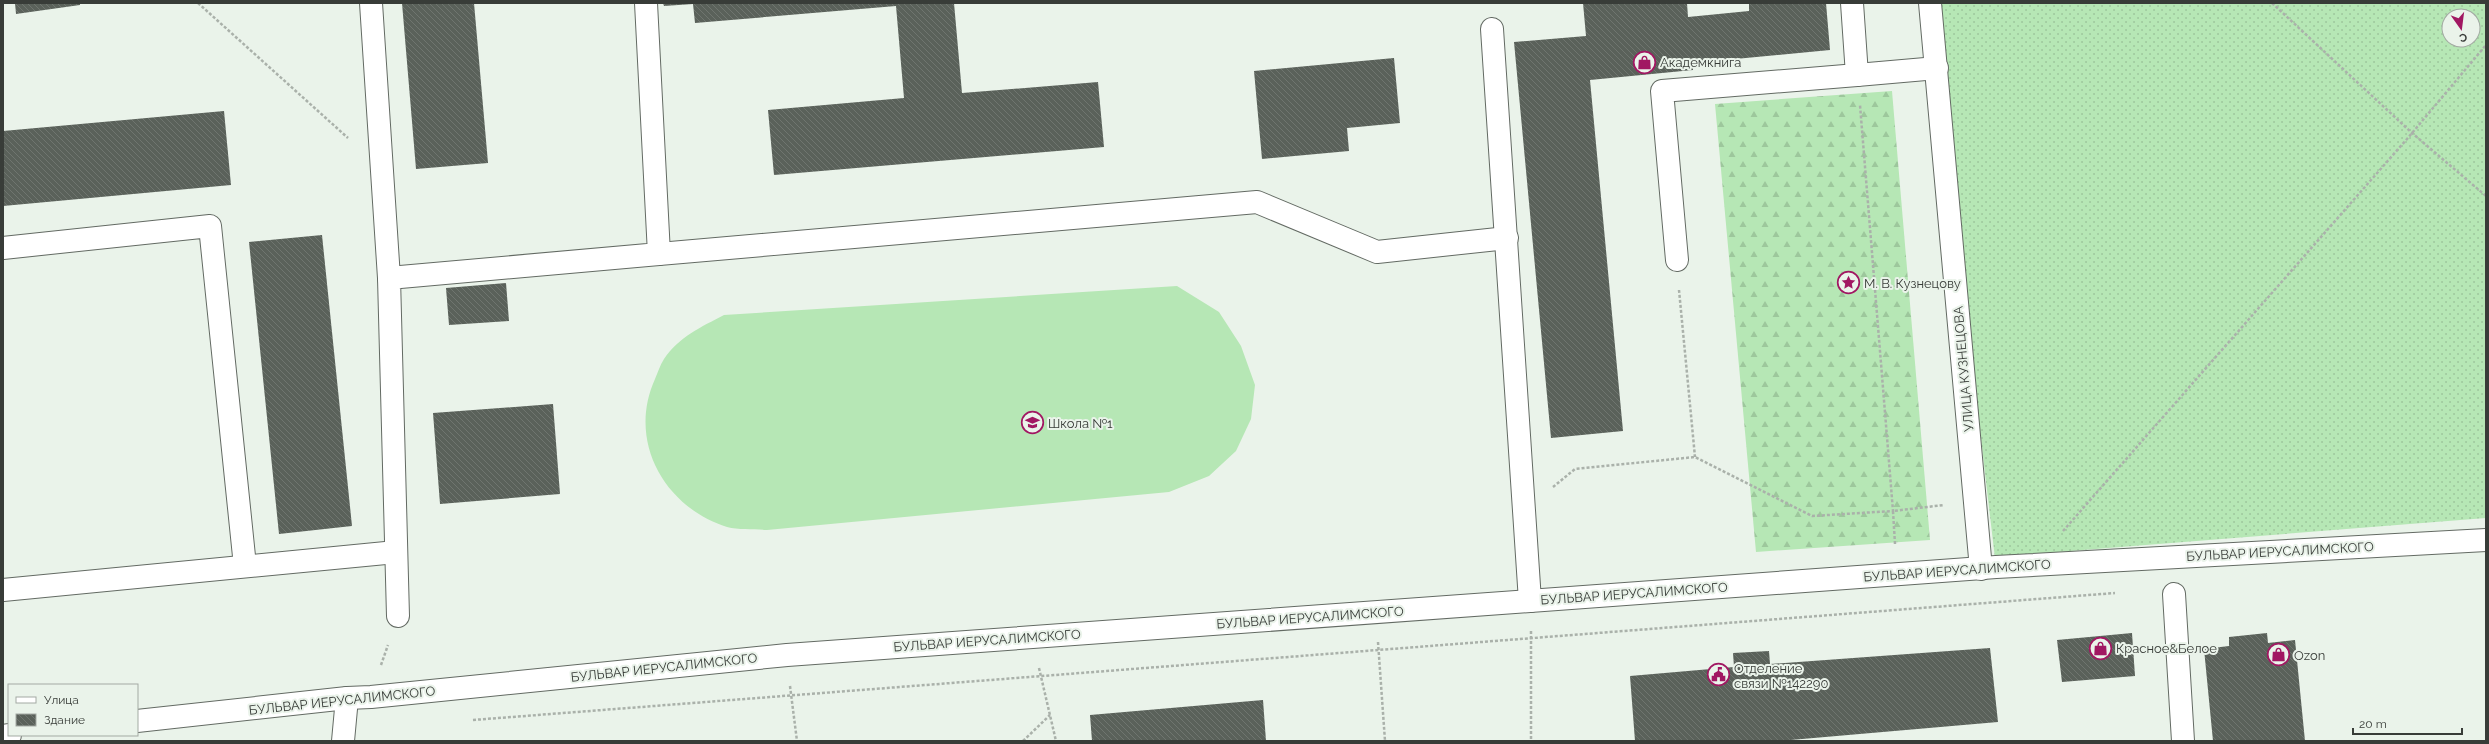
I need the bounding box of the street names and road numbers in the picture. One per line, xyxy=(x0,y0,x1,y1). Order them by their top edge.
street label: УЛИЦА КУЗНЕЦОВА xyxy=(1951,305,1976,432)
street label: БУЛЬВАР ИЕРУСАЛИМСКОГО xyxy=(2186,539,2374,564)
street label: БУЛЬВАР ИЕРУСАЛИМСКОГО xyxy=(1863,556,2051,585)
street label: БУЛЬВАР ИЕРУСАЛИМСКОГО xyxy=(1540,579,1728,608)
street label: БУЛЬВАР ИЕРУСАЛИМСКОГО xyxy=(1216,603,1404,632)
street label: БУЛЬВАР ИЕРУСАЛИМСКОГО xyxy=(893,626,1081,655)
street label: БУЛЬВАР ИЕРУСАЛИМСКОГО xyxy=(570,650,758,685)
street label: БУЛЬВАР ИЕРУСАЛИМСКОГО xyxy=(248,683,436,718)

